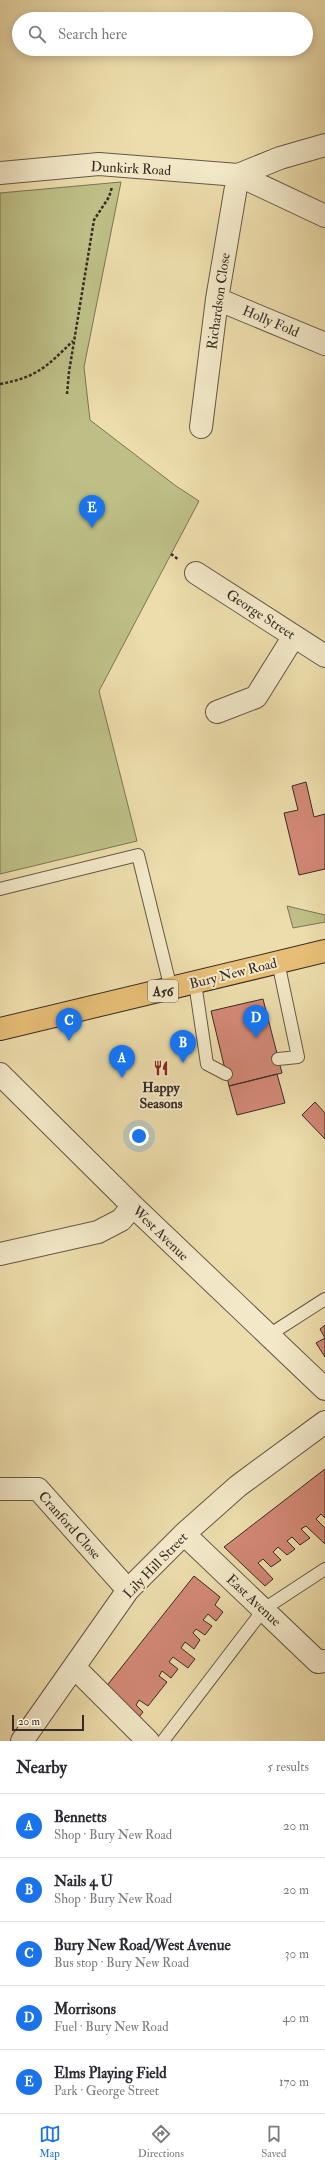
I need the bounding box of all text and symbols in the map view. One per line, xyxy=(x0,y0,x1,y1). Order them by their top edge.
search box xyxy=(12,12,313,56)
icon: search xyxy=(26,23,48,45)
text: Search here xyxy=(58,25,127,44)
street label: Dunkirk Road xyxy=(90,158,172,179)
street label: Richardson Close xyxy=(203,252,234,350)
street label: Holly Fold xyxy=(240,302,302,342)
pin: E xyxy=(79,495,105,528)
street label: George Street xyxy=(223,586,299,643)
street label: Bury New Road xyxy=(188,954,279,994)
road number: A56 xyxy=(148,980,178,1002)
pin: D xyxy=(243,1005,269,1038)
pin: C xyxy=(56,1008,82,1041)
pin: B xyxy=(170,1030,196,1063)
pin: A xyxy=(109,1045,135,1078)
restaurant icon: Happy Seasons xyxy=(152,1059,170,1077)
place label: Happy Seasons xyxy=(140,1079,183,1112)
your location xyxy=(129,1126,149,1146)
street label: West Avenue xyxy=(128,1202,192,1264)
street label: Cranford Close xyxy=(35,1488,105,1563)
street label: Lily Hill Street xyxy=(120,1528,192,1603)
street label: East Avenue xyxy=(223,1571,285,1630)
scale bar xyxy=(12,1713,84,1732)
text: 20 m xyxy=(18,1715,40,1728)
text: Nearby xyxy=(16,1757,67,1778)
text: 5 results xyxy=(267,1759,309,1775)
text: Bennetts xyxy=(54,1808,107,1827)
text: A xyxy=(25,1818,33,1834)
text: 20 m xyxy=(283,1818,309,1834)
text: Shop · Bury New Road xyxy=(54,1827,172,1843)
text: Nails 4 U xyxy=(54,1872,113,1891)
text: B xyxy=(25,1882,33,1898)
text: 20 m xyxy=(283,1882,309,1898)
text: Shop · Bury New Road xyxy=(54,1891,172,1907)
text: Bury New Road/West Avenue xyxy=(54,1936,231,1955)
text: C xyxy=(24,1946,34,1962)
text: 30 m xyxy=(285,1946,309,1962)
text: Bus stop · Bury New Road xyxy=(54,1955,189,1971)
text: Morrisons xyxy=(54,2000,116,2019)
text: D xyxy=(24,2010,34,2026)
text: 40 m xyxy=(283,2010,309,2026)
text: Fuel · Bury New Road xyxy=(54,2019,169,2035)
text: Elms Playing Field xyxy=(54,2064,167,2083)
text: E xyxy=(24,2074,34,2090)
text: 170 m xyxy=(279,2074,309,2090)
text: Park · George Street xyxy=(54,2083,159,2099)
tab: Map xyxy=(39,2123,61,2160)
tab: Directions xyxy=(138,2123,184,2160)
tab: Saved xyxy=(261,2123,286,2160)

